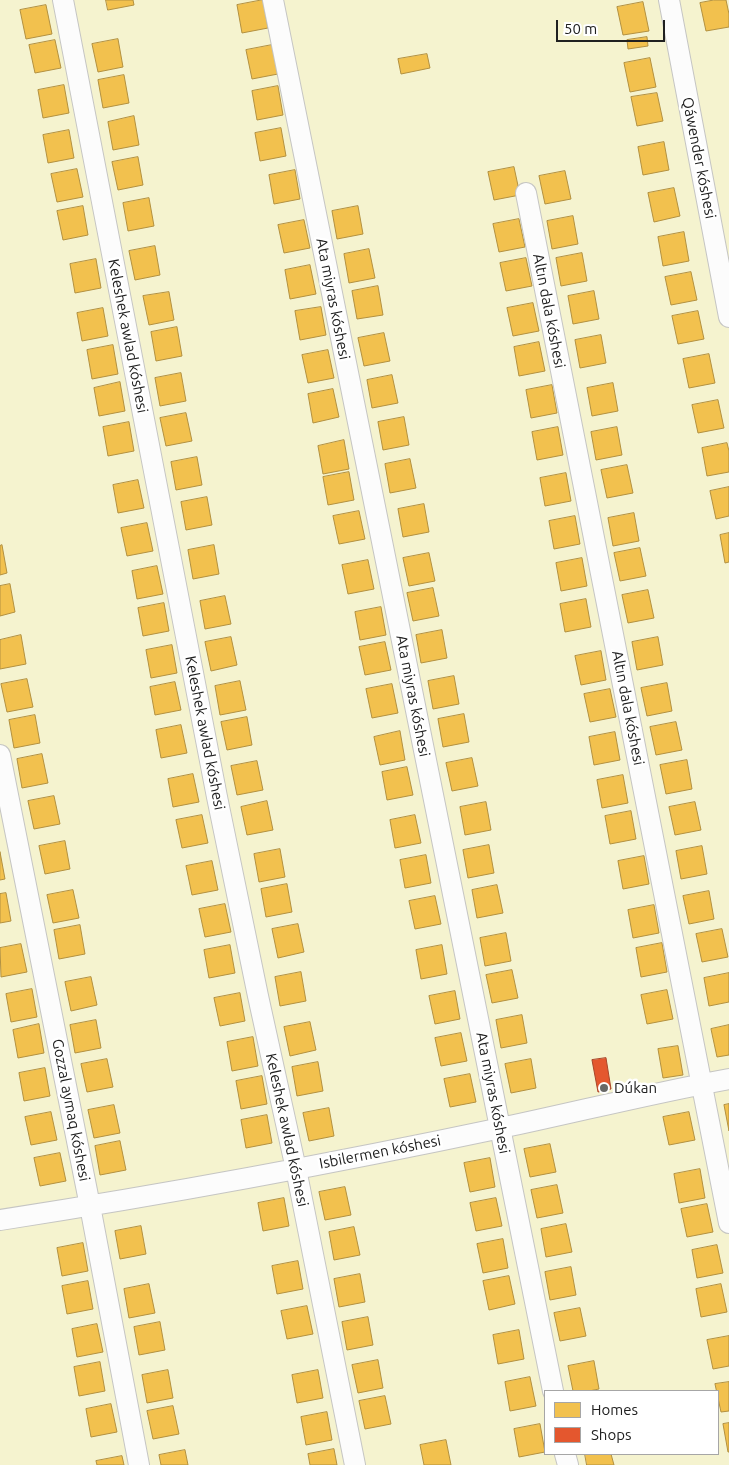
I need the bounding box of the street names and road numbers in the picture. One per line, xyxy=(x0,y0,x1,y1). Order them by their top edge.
street label: Qáwender kóshesi xyxy=(678,96,720,220)
street label: Ata miyras kóshesi xyxy=(312,237,354,361)
street label: Altın dala kóshesi xyxy=(529,252,569,370)
street label: Keleshek awlad kóshesi xyxy=(104,257,152,415)
street label: Ata miyras kóshesi xyxy=(392,634,434,758)
street label: Altın dala kóshesi xyxy=(608,649,648,767)
street label: Keleshek awlad kóshesi xyxy=(181,654,229,812)
street label: Ata miyras kóshesi xyxy=(472,1031,514,1155)
street label: Gozzal aymaq kóshesi xyxy=(48,1037,94,1183)
street label: Keleshek awlad kóshesi xyxy=(262,1052,312,1208)
street label: Isbilermen kóshesi xyxy=(318,1131,442,1173)

